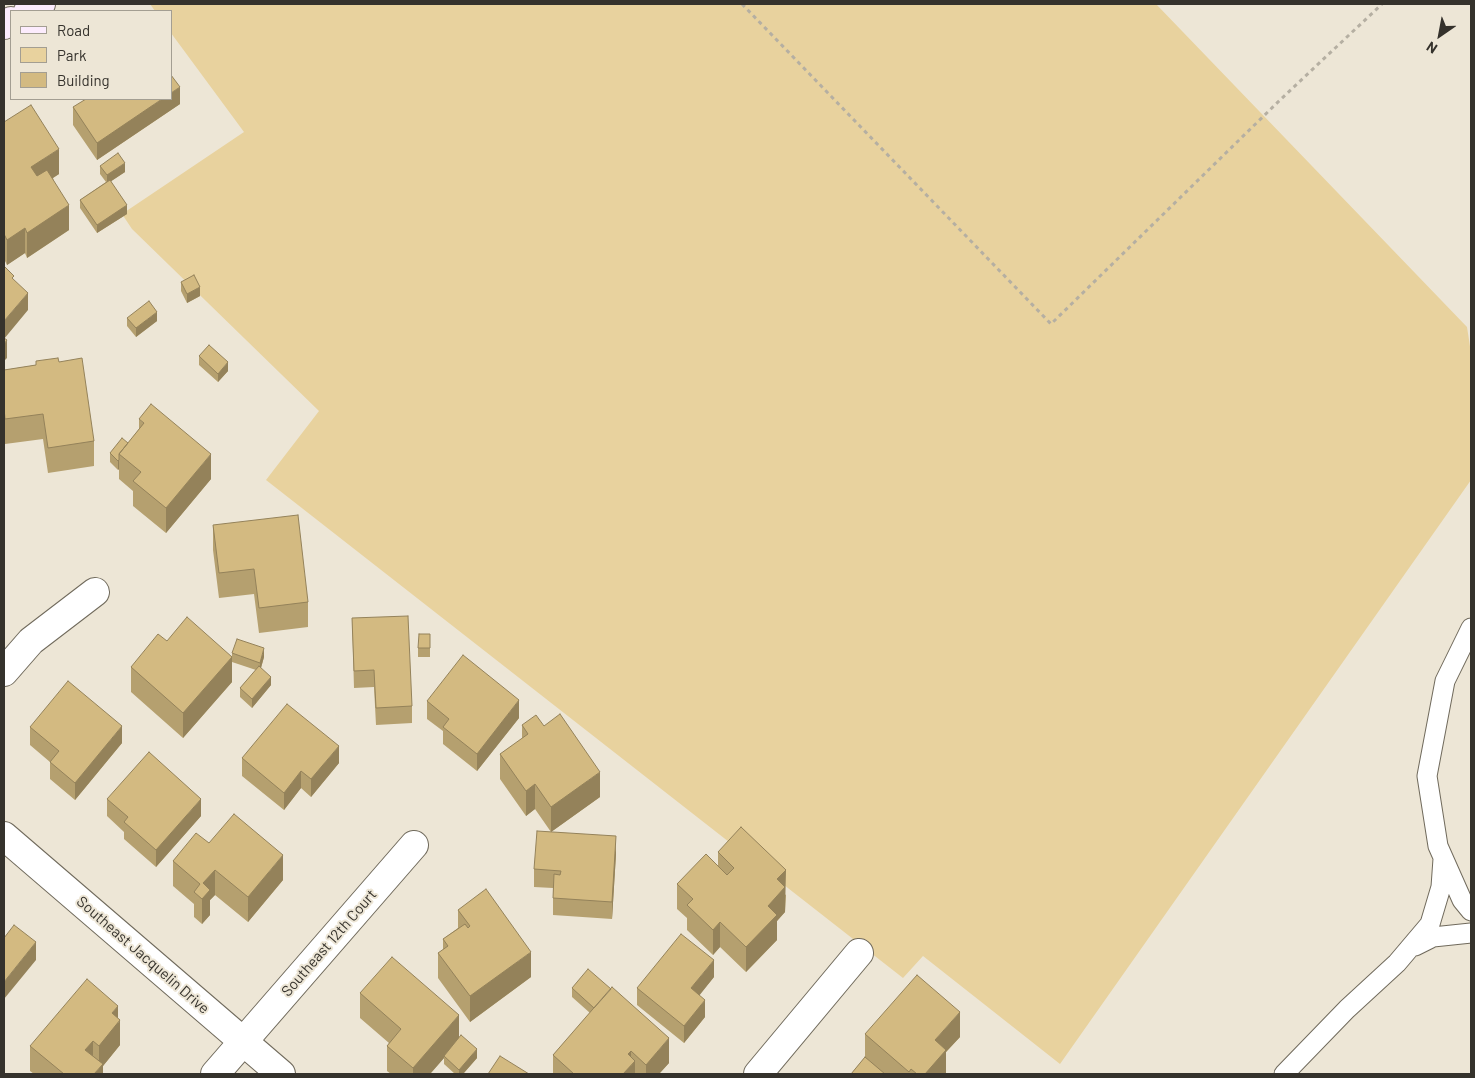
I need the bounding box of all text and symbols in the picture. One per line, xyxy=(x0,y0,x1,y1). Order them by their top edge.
legend xyxy=(10,10,172,100)
north arrow xyxy=(1415,10,1465,60)
text: Road xyxy=(57,21,90,39)
text: N xyxy=(1423,38,1440,58)
text: Park xyxy=(57,46,86,64)
text: Building xyxy=(57,71,110,89)
street label: Southeast 12th Court xyxy=(278,886,380,1000)
street label: Southeast Jacquelin Drive xyxy=(73,892,213,1018)

